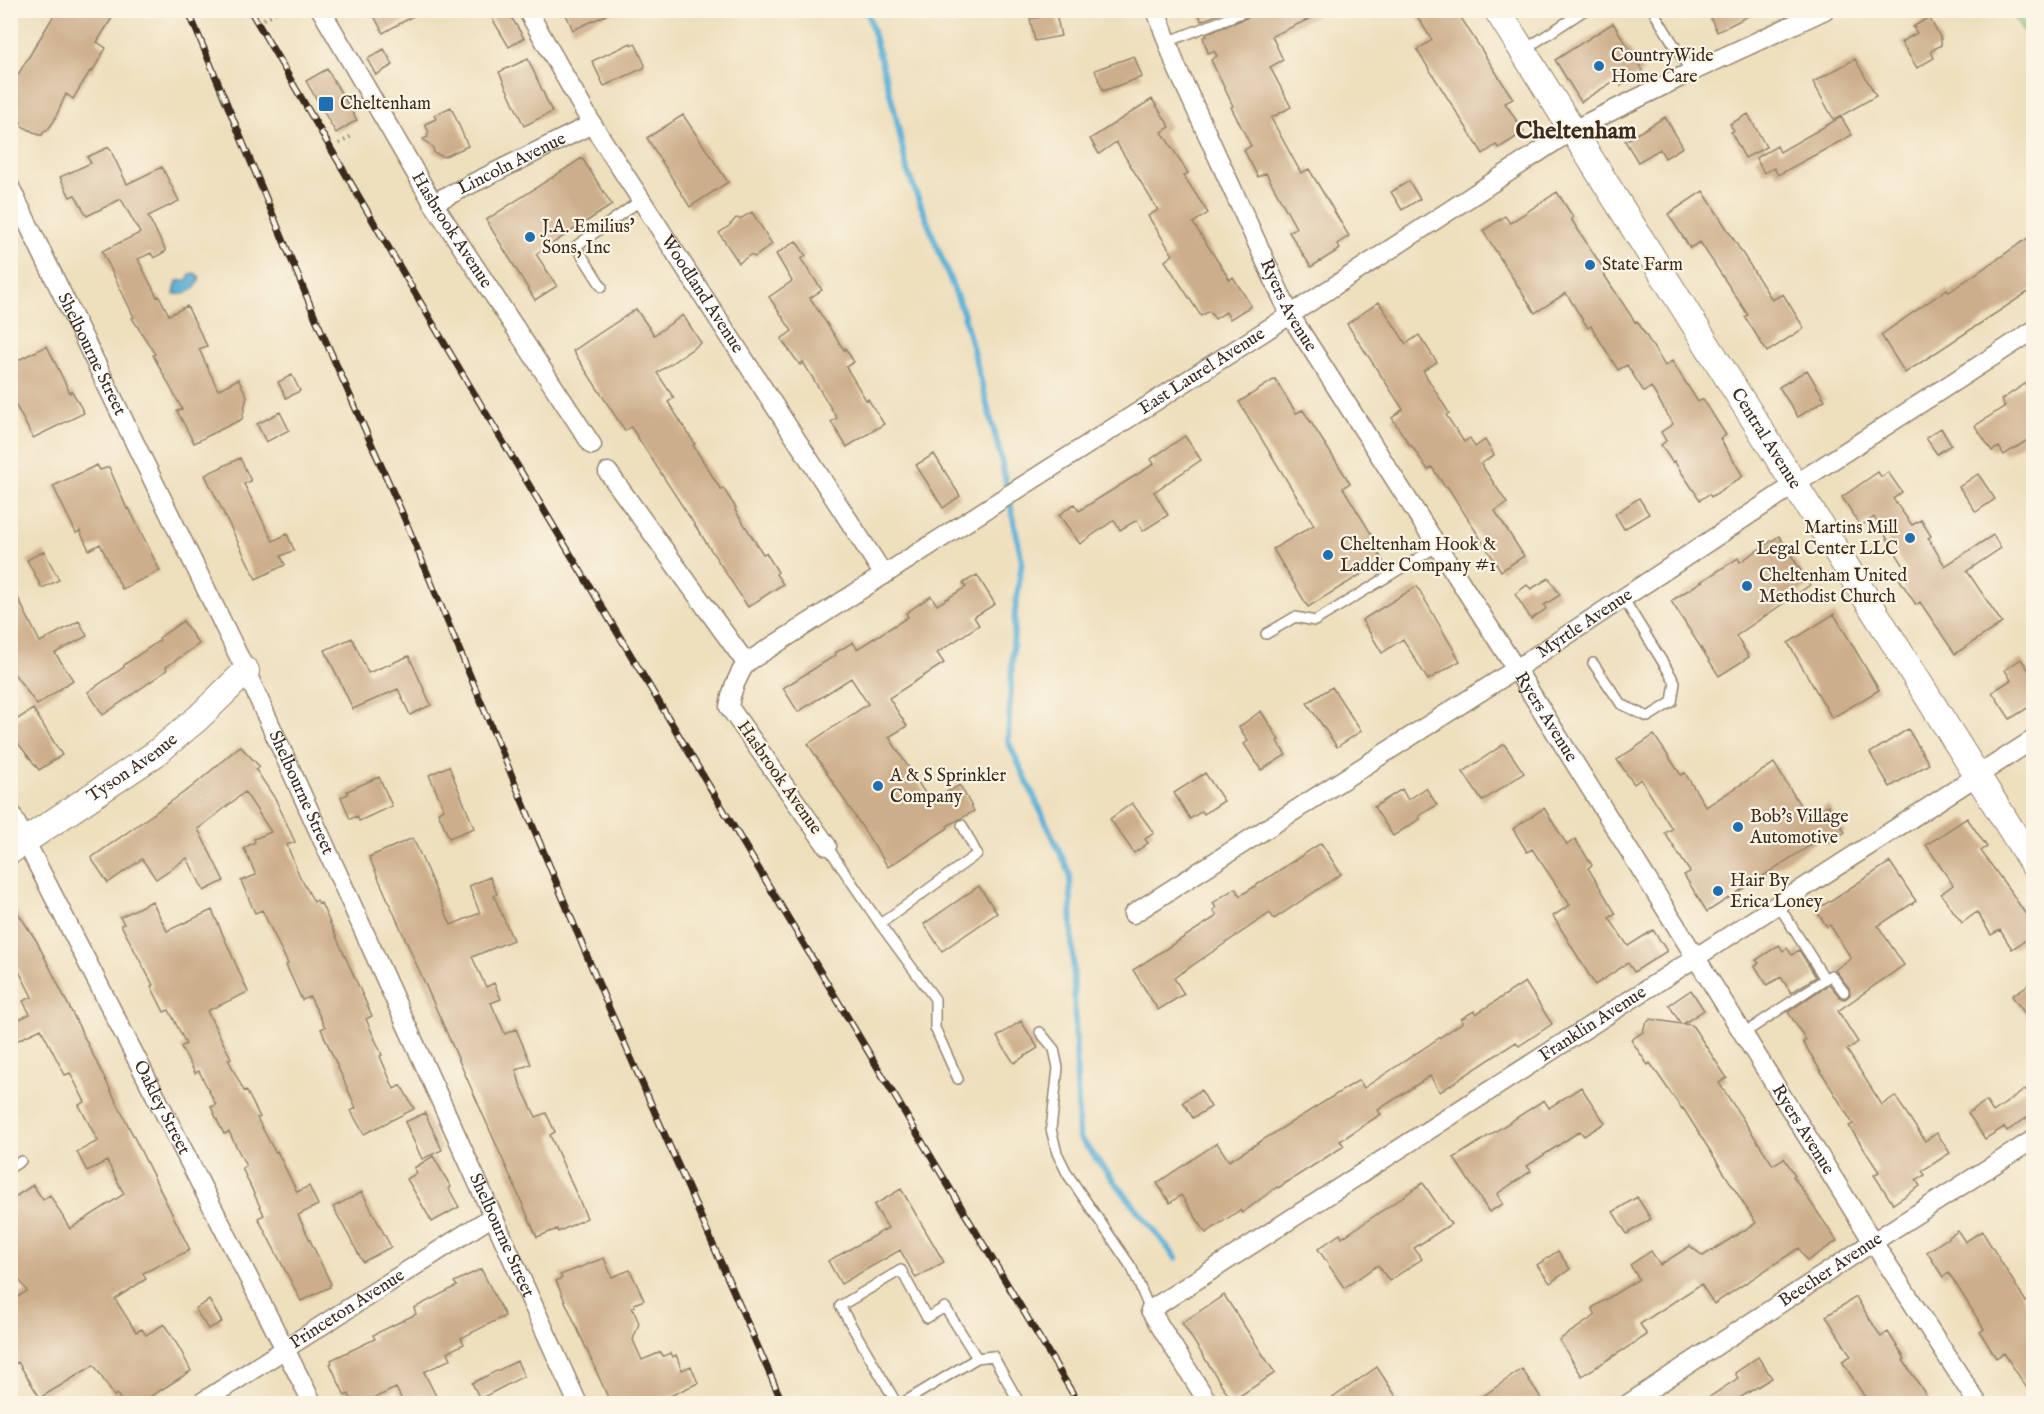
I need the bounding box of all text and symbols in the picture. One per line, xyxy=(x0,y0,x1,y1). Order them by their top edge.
place label: CountryWide Home Care xyxy=(1611,45,1714,89)
marker: CountryWide Home Care xyxy=(1592,59,1606,73)
place label: Cheltenham xyxy=(340,93,431,116)
marker: Cheltenham xyxy=(317,95,335,113)
district label: Cheltenham xyxy=(1515,116,1637,147)
street label: Lincoln Avenue xyxy=(454,127,570,200)
street label: Hasbrook Avenue xyxy=(406,168,497,293)
place label: J.A. Emilius' Sons, Inc xyxy=(540,216,635,260)
marker: J.A. Emilius' Sons, Inc xyxy=(523,230,537,244)
street label: Woodland Avenue xyxy=(656,231,749,358)
place label: State Farm xyxy=(1602,254,1683,277)
street label: Ryers Avenue xyxy=(1254,255,1322,356)
marker: State Farm xyxy=(1583,258,1597,272)
street label: Shelbourne Street xyxy=(52,289,131,419)
street label: East Laurel Avenue xyxy=(1135,322,1269,420)
street label: Central Avenue xyxy=(1726,384,1806,494)
place label: Martins Mill Legal Center LLC xyxy=(1756,517,1898,561)
marker: Martins Mill Legal Center LLC xyxy=(1903,531,1917,545)
place label: Cheltenham Hook & Ladder Company #1 xyxy=(1340,534,1496,578)
marker: Cheltenham Hook & Ladder Company #1 xyxy=(1321,548,1335,562)
place label: Cheltenham United Methodist Church xyxy=(1759,565,1907,609)
marker: Cheltenham United Methodist Church xyxy=(1740,579,1754,593)
street label: Myrtle Avenue xyxy=(1532,584,1637,664)
street label: Ryers Avenue xyxy=(1509,668,1583,766)
street label: Hasbrook Avenue xyxy=(731,717,827,839)
street label: Shelbourne Street xyxy=(263,727,339,858)
street label: Tyson Avenue xyxy=(83,728,183,808)
place label: A & S Sprinkler Company xyxy=(889,765,1006,809)
marker: A & S Sprinkler Company xyxy=(871,779,885,793)
place label: Bob's Village Automotive xyxy=(1749,806,1849,850)
marker: Bob's Village Automotive xyxy=(1731,820,1745,834)
place label: Hair By Erica Loney xyxy=(1730,870,1823,914)
marker: Hair By Erica Loney xyxy=(1711,884,1725,898)
street label: Franklin Avenue xyxy=(1535,981,1651,1067)
street label: Oakley Street xyxy=(128,1056,195,1159)
street label: Ryers Avenue xyxy=(1766,1080,1840,1179)
street label: Shelbourne Street xyxy=(464,1170,540,1301)
street label: Beecher Avenue xyxy=(1774,1227,1887,1313)
street label: Princeton Avenue xyxy=(286,1264,409,1354)

